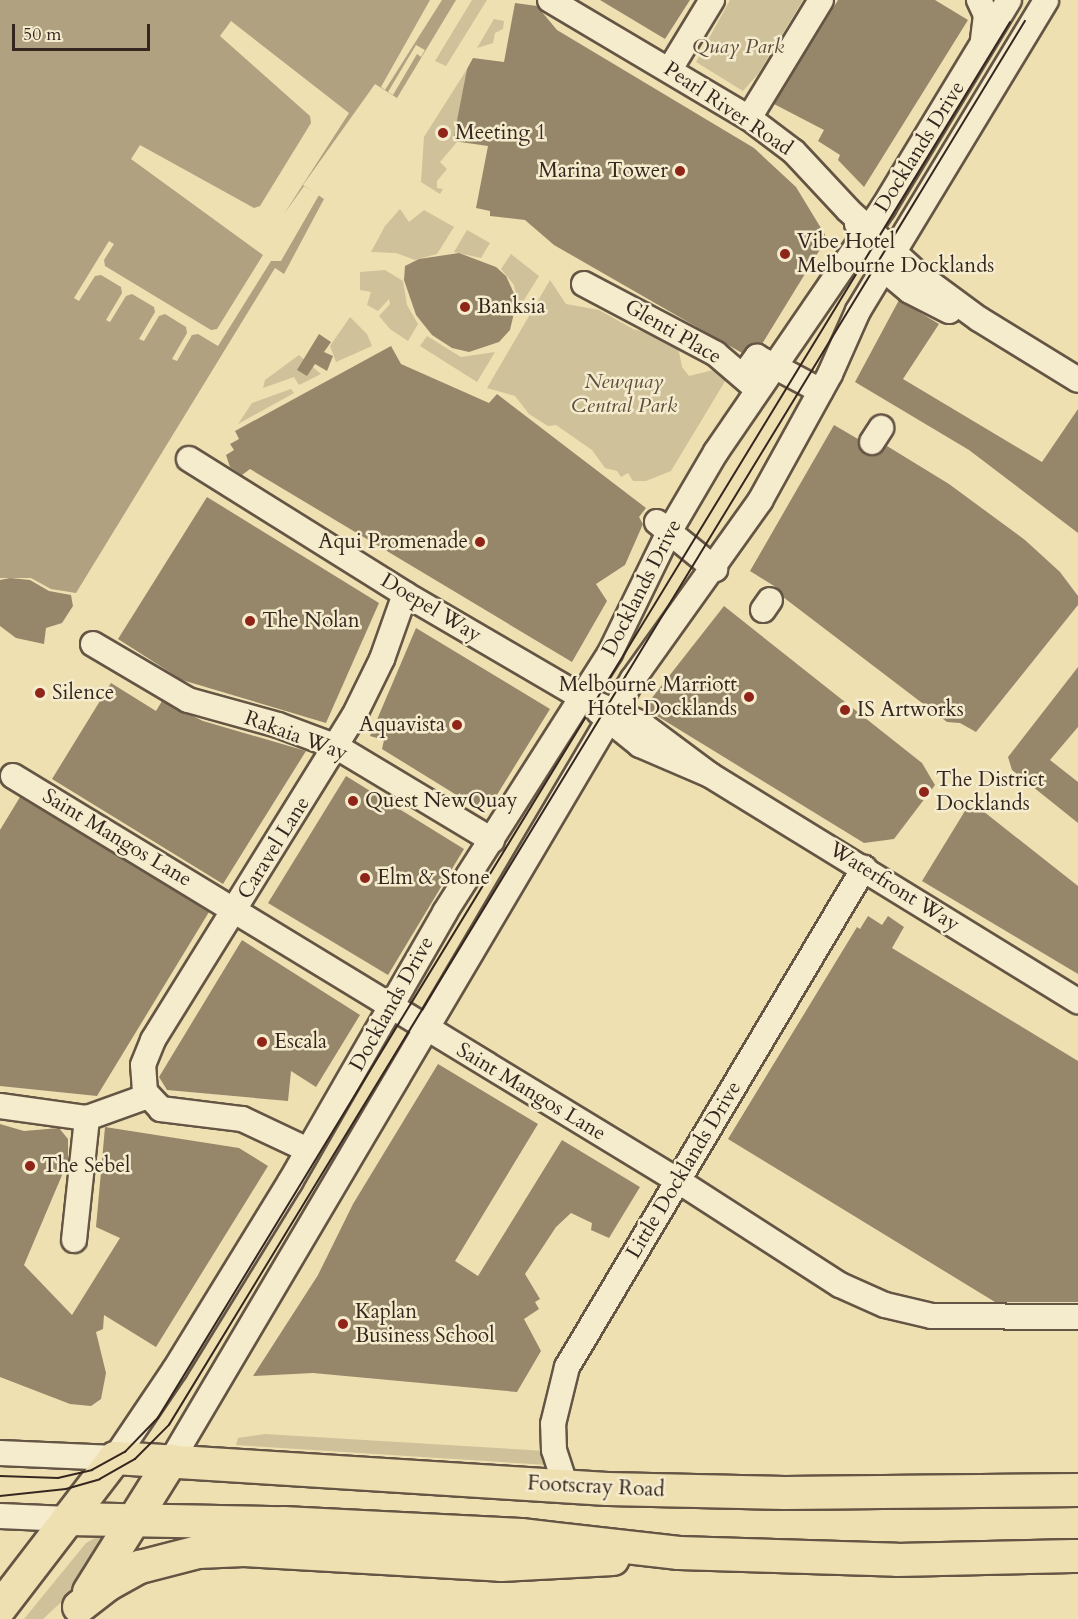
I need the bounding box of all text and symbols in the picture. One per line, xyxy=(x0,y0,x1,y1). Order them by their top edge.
scale bar xyxy=(15,12,153,50)
text: 50 m xyxy=(23,22,62,47)
park label: Quay Park xyxy=(692,34,784,60)
street label: Pearl River Road xyxy=(659,57,797,161)
street label: Docklands Drive xyxy=(870,77,970,217)
place label: Meeting 1 xyxy=(455,120,546,146)
marker: Meeting 1 xyxy=(436,126,450,140)
place label: Marina Tower xyxy=(538,158,668,184)
marker: Marina Tower xyxy=(673,164,687,178)
place label: Vibe Hotel Melbourne Docklands xyxy=(797,229,994,279)
marker: Vibe Hotel Melbourne Docklands xyxy=(778,247,792,261)
place label: Banksia xyxy=(477,294,546,320)
street label: Glenti Place xyxy=(620,294,726,370)
marker: Banksia xyxy=(458,300,472,314)
park label: Newquay Central Park xyxy=(571,369,677,419)
street label: Docklands Drive xyxy=(597,515,687,661)
place label: Aqui Promenade xyxy=(318,529,468,555)
marker: Aqui Promenade xyxy=(473,535,487,549)
street label: Doepel Way xyxy=(376,568,486,648)
place label: The Nolan xyxy=(262,608,360,634)
marker: The Nolan xyxy=(243,614,257,628)
place label: Melbourne Marriott Hotel Docklands xyxy=(559,672,737,722)
place label: Silence xyxy=(52,680,114,706)
marker: Silence xyxy=(33,686,47,700)
marker: Melbourne Marriott Hotel Docklands xyxy=(742,690,756,704)
place label: IS Artworks xyxy=(857,697,964,723)
marker: IS Artworks xyxy=(838,703,852,717)
street label: Rakaia Way xyxy=(241,706,351,766)
place label: Aquavista xyxy=(359,712,445,738)
marker: Aquavista xyxy=(450,718,464,732)
place label: The District Docklands xyxy=(936,767,1045,817)
street label: Saint Mangos Lane xyxy=(38,784,196,892)
marker: The District Docklands xyxy=(917,785,931,799)
place label: Quest NewQuay xyxy=(365,788,518,814)
street label: Caravel Lane xyxy=(233,792,315,904)
marker: Quest NewQuay xyxy=(346,794,360,808)
street label: Waterfront Way xyxy=(824,837,964,937)
place label: Elm & Stone xyxy=(377,865,490,891)
marker: Elm & Stone xyxy=(358,871,372,885)
street label: Docklands Drive xyxy=(345,932,439,1076)
place label: Escala xyxy=(274,1029,327,1055)
marker: Escala xyxy=(255,1035,269,1049)
street label: Saint Mangos Lane xyxy=(452,1038,610,1146)
street label: Little Docklands Drive xyxy=(621,1077,747,1263)
place label: The Sebel xyxy=(42,1153,130,1179)
marker: The Sebel xyxy=(23,1159,37,1173)
place label: Kaplan Business School xyxy=(355,1299,495,1349)
marker: Kaplan Business School xyxy=(336,1317,350,1331)
street label: Footscray Road xyxy=(527,1471,665,1503)

